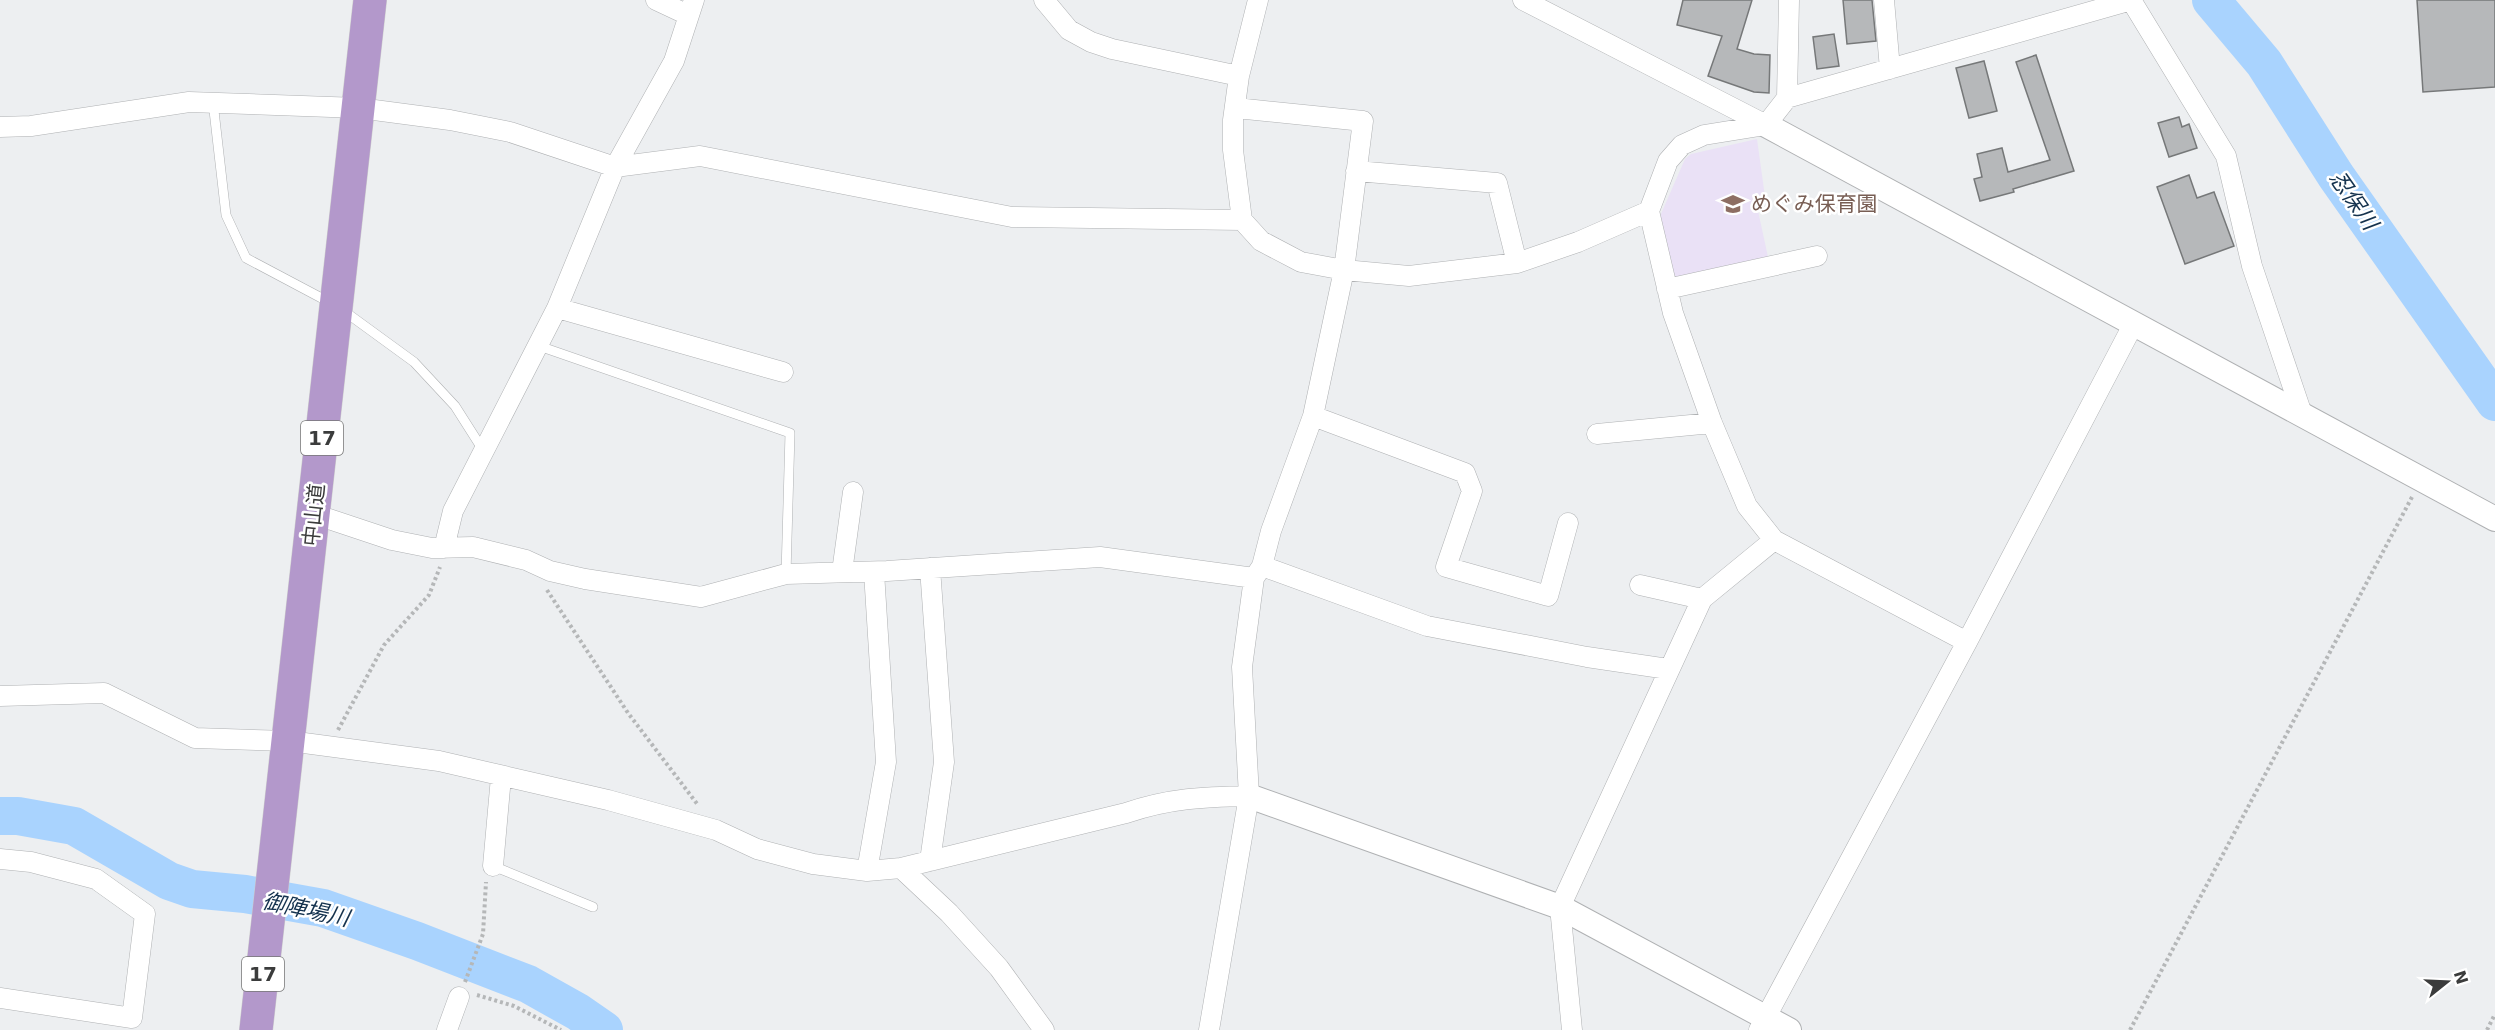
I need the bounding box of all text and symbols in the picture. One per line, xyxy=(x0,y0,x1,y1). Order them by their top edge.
water label: 忍保川 xyxy=(2324,166,2384,236)
school or university icon: めぐみ保育園 xyxy=(1720,191,1746,217)
place label: めぐみ保育園 xyxy=(1751,192,1878,216)
road number: 17 xyxy=(301,421,343,455)
street label: 中山道 xyxy=(299,482,329,548)
water label: 御陣場川 xyxy=(260,888,353,931)
north arrow xyxy=(2417,952,2477,1012)
road number: 17 xyxy=(242,957,284,991)
text: N xyxy=(2450,968,2472,987)

